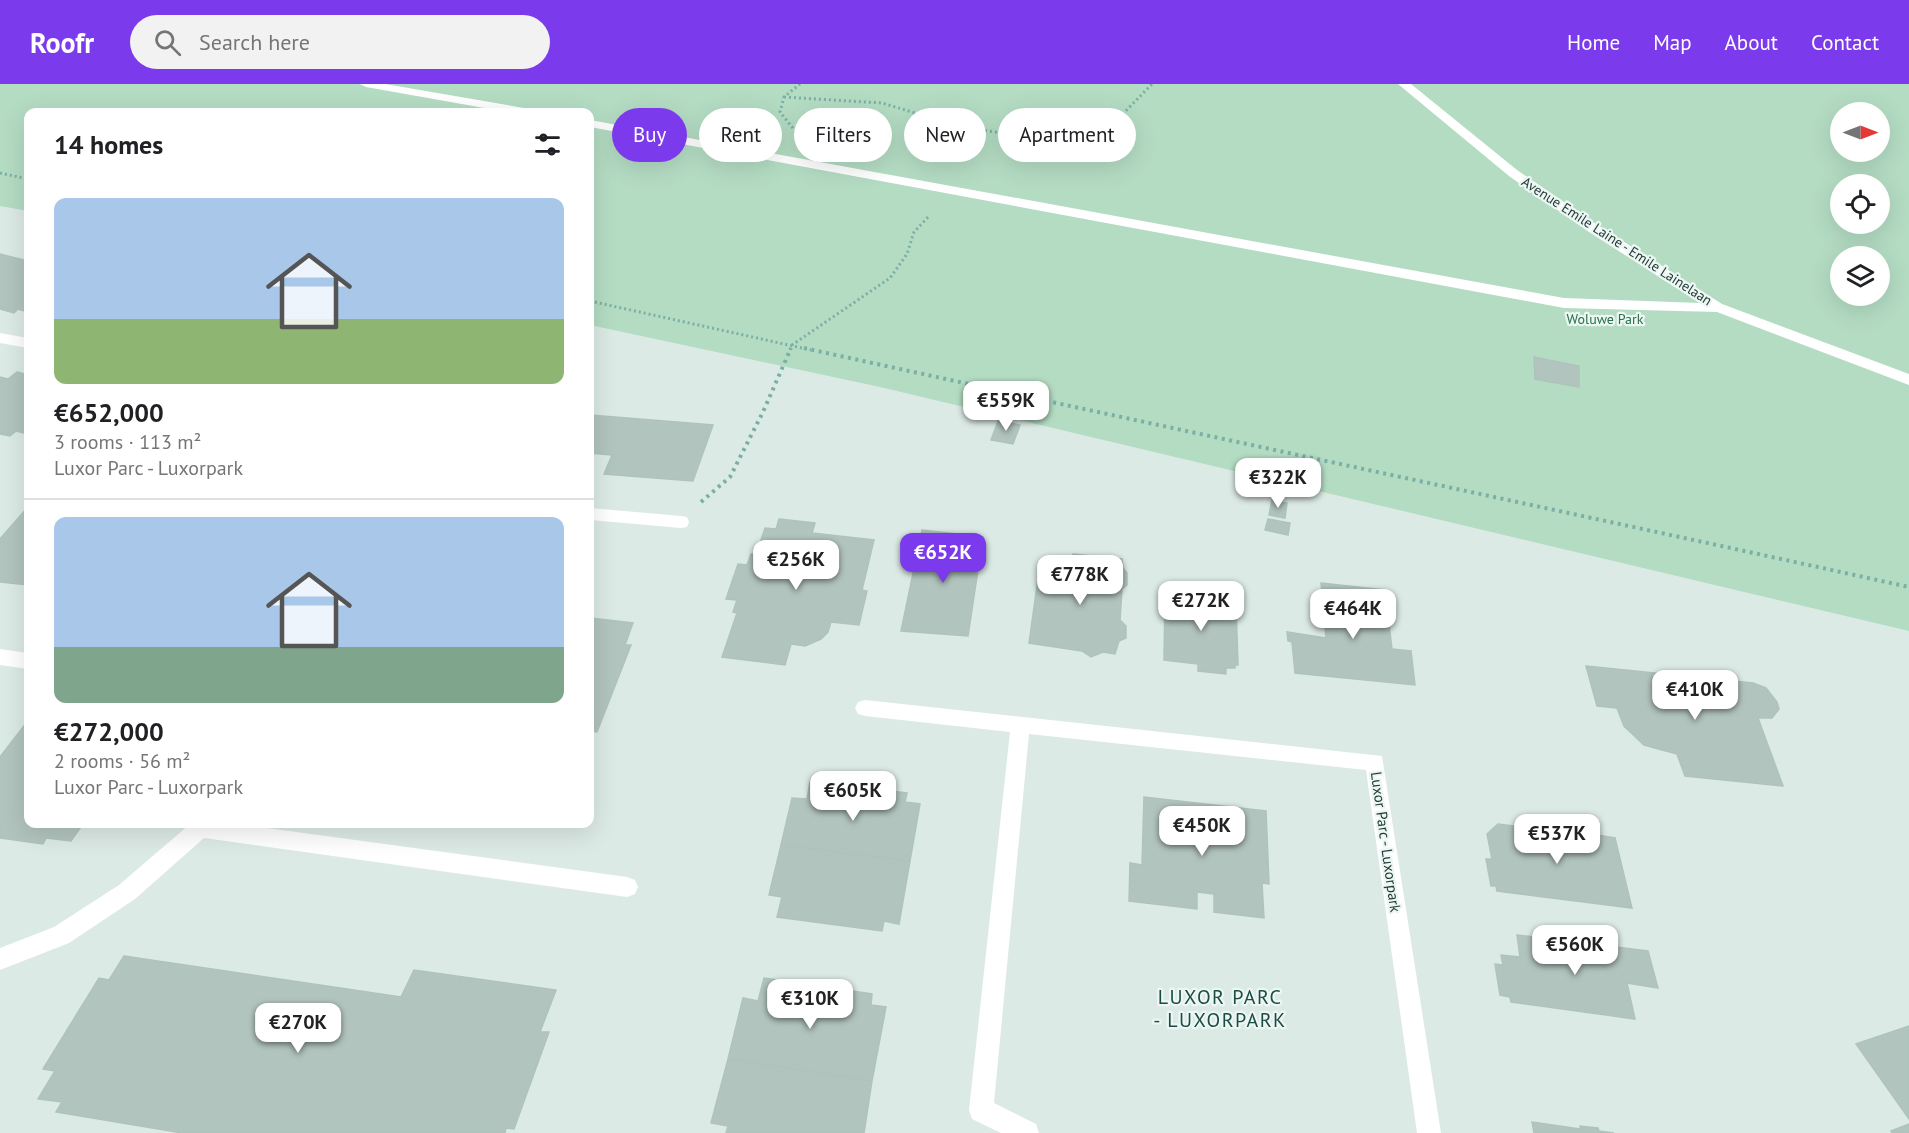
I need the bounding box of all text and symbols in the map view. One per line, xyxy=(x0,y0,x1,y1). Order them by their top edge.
search box xyxy=(130,15,550,69)
text: Roofr xyxy=(30,24,94,61)
icon: search xyxy=(151,26,184,59)
text: Search here xyxy=(199,28,310,56)
text: Home xyxy=(1567,29,1620,56)
text: Map xyxy=(1653,29,1692,56)
text: About xyxy=(1725,29,1778,56)
text: Contact xyxy=(1811,29,1879,56)
north arrow xyxy=(1830,102,1890,162)
map controls xyxy=(1830,102,1890,306)
chip: Buy xyxy=(612,108,687,162)
chip: Rent xyxy=(699,108,782,162)
chip: Filters xyxy=(794,108,892,162)
chip: New xyxy=(904,108,986,162)
chip: Apartment xyxy=(998,108,1136,162)
text: 14 homes xyxy=(54,128,163,161)
icon: filters xyxy=(531,128,564,161)
street label: Avenue Emile Laine - Emile Lainelaan xyxy=(1518,173,1716,309)
button: locate xyxy=(1830,174,1890,234)
icon: home xyxy=(255,237,363,345)
button: layers xyxy=(1830,246,1890,306)
park label: Woluwe Park xyxy=(1567,310,1644,328)
pin: €559K xyxy=(964,381,1048,432)
text: €559K xyxy=(977,387,1035,413)
text: €652,000 xyxy=(54,396,164,429)
text: 3 rooms · 113 m² xyxy=(54,429,201,455)
text: Luxor Parc - Luxorpark xyxy=(54,455,243,481)
pin: €322K xyxy=(1236,458,1320,509)
text: €322K xyxy=(1249,464,1307,490)
pin: €652K xyxy=(901,533,985,584)
text: €652K xyxy=(914,539,972,565)
pin: €256K xyxy=(754,540,838,591)
text: €256K xyxy=(767,546,825,572)
pin: €778K xyxy=(1038,555,1122,606)
icon: home xyxy=(255,556,363,664)
text: €778K xyxy=(1051,561,1109,587)
pin: €272K xyxy=(1159,581,1243,632)
text: €272K xyxy=(1172,587,1230,613)
pin: €464K xyxy=(1311,589,1395,640)
text: €464K xyxy=(1324,595,1382,621)
pin: €410K xyxy=(1653,670,1737,721)
text: €410K xyxy=(1666,676,1724,702)
text: €272,000 xyxy=(54,715,164,748)
text: 2 rooms · 56 m² xyxy=(54,748,190,774)
street label: Luxor Parc - Luxorpark xyxy=(1367,770,1405,914)
pin: €605K xyxy=(811,771,895,822)
text: Luxor Parc - Luxorpark xyxy=(54,774,243,800)
text: €605K xyxy=(824,777,882,803)
pin: €450K xyxy=(1160,806,1244,857)
text: €450K xyxy=(1173,812,1231,838)
pin: €537K xyxy=(1515,814,1599,865)
text: €537K xyxy=(1528,820,1586,846)
pin: €560K xyxy=(1533,925,1617,976)
text: €560K xyxy=(1546,931,1604,957)
pin: €310K xyxy=(768,979,852,1030)
district label: LUXOR PARC - LUXORPARK xyxy=(1153,984,1287,1033)
text: €310K xyxy=(781,985,839,1011)
pin: €270K xyxy=(256,1003,340,1054)
text: €270K xyxy=(269,1009,327,1035)

